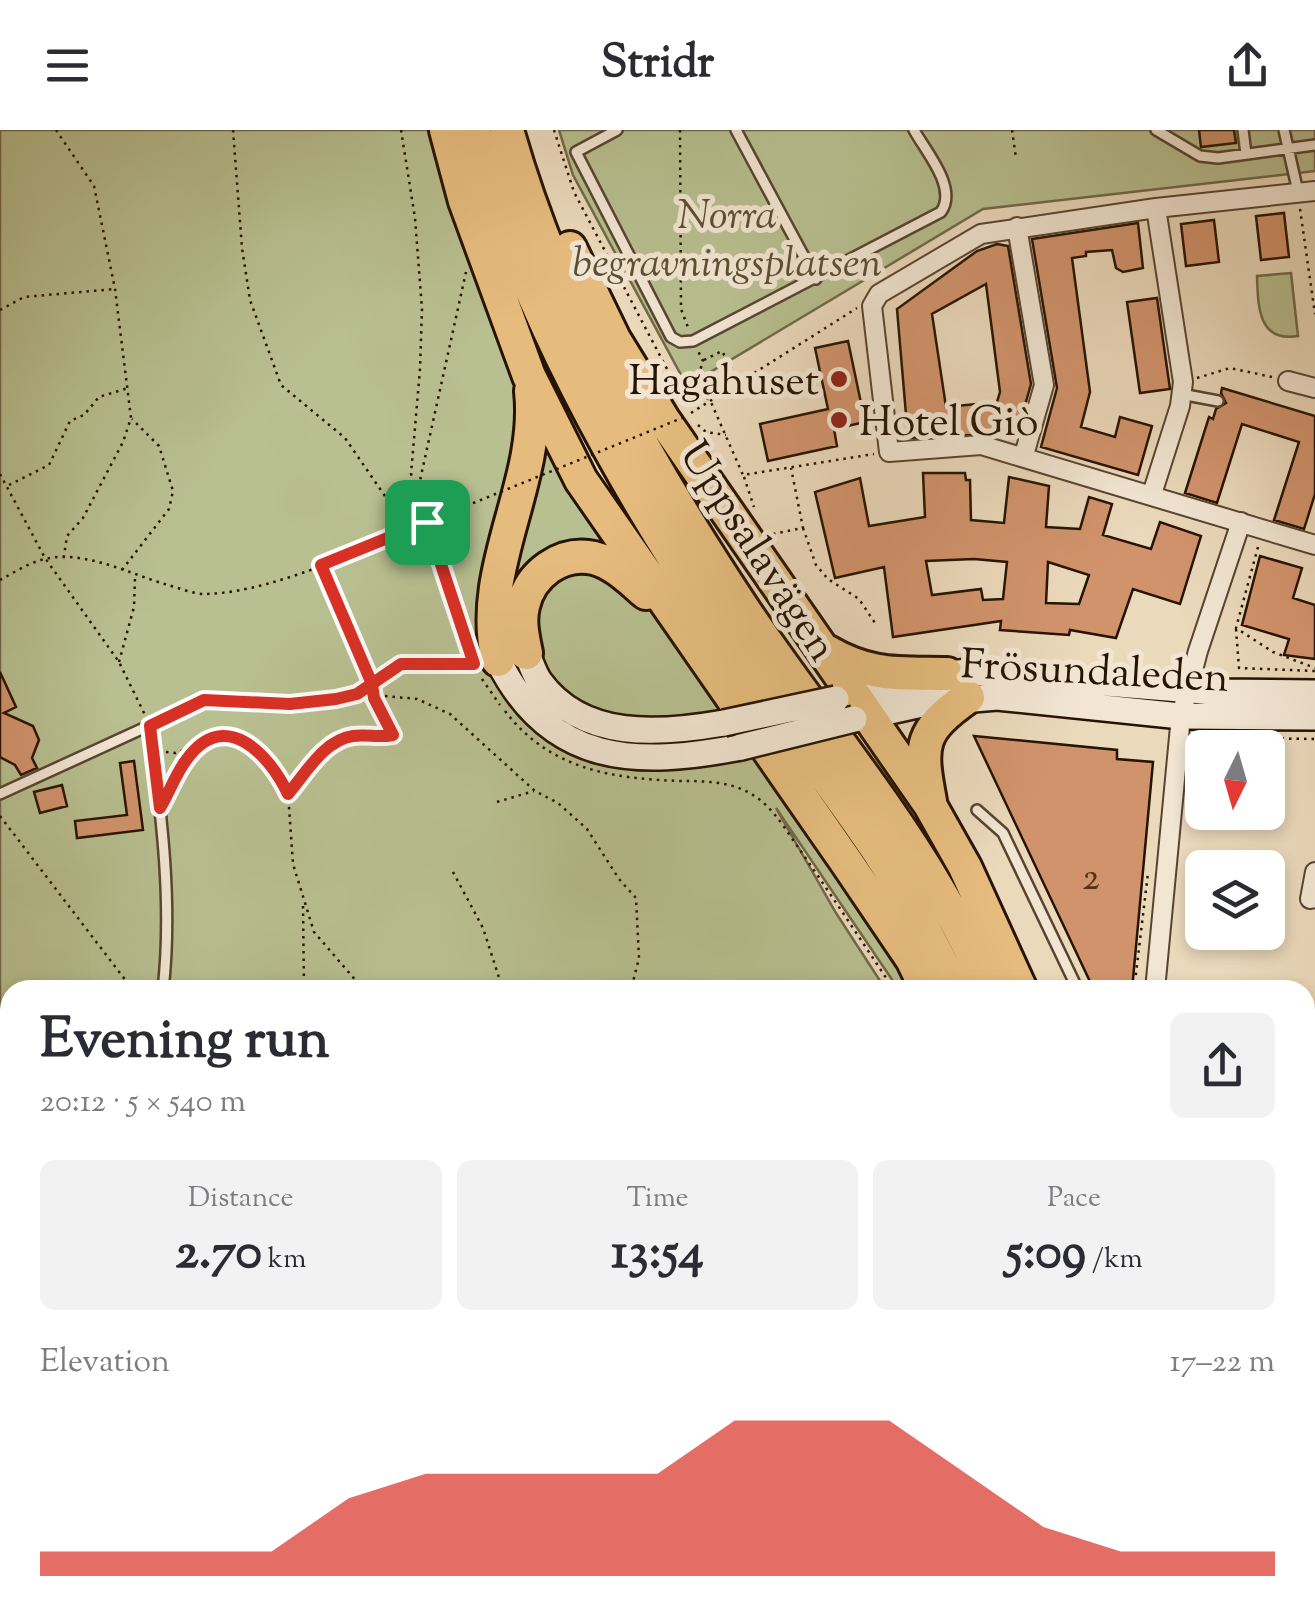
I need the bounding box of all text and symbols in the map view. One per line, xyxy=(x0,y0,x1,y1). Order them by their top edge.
text: Stridr xyxy=(601,33,714,98)
icon: menu xyxy=(40,38,95,93)
icon: share xyxy=(1220,38,1275,93)
park label: Norra begravningsplatsen xyxy=(572,188,882,296)
place label: Hagahuset xyxy=(628,354,819,414)
marker: Hagahuset xyxy=(828,368,850,390)
place label: Hotel Giò xyxy=(859,395,1038,455)
marker: Hotel Giò xyxy=(828,409,850,431)
street label: Uppsalavägen xyxy=(662,431,850,675)
pin xyxy=(385,480,470,565)
icon: arrive xyxy=(400,495,455,550)
street label: Frösundaleden xyxy=(959,637,1230,711)
north arrow xyxy=(1185,730,1285,830)
map controls xyxy=(1185,730,1285,950)
button: layers xyxy=(1185,850,1285,950)
house number: 2 xyxy=(1082,853,1100,907)
text: Evening run xyxy=(40,1003,329,1082)
button: share xyxy=(1170,1013,1275,1118)
text: 20:12 · 5 × 540 m xyxy=(40,1080,246,1126)
text: Distance xyxy=(188,1179,294,1219)
text: Time xyxy=(626,1179,689,1219)
text: Pace xyxy=(1047,1179,1101,1219)
text: 2.70 xyxy=(175,1219,262,1291)
text: 13:54 xyxy=(611,1219,704,1291)
text: 5:09 xyxy=(1006,1219,1086,1291)
text: km xyxy=(262,1240,306,1280)
text: /km xyxy=(1086,1240,1143,1280)
text: Elevation xyxy=(40,1340,170,1386)
text: 17–22 m xyxy=(1170,1340,1275,1386)

